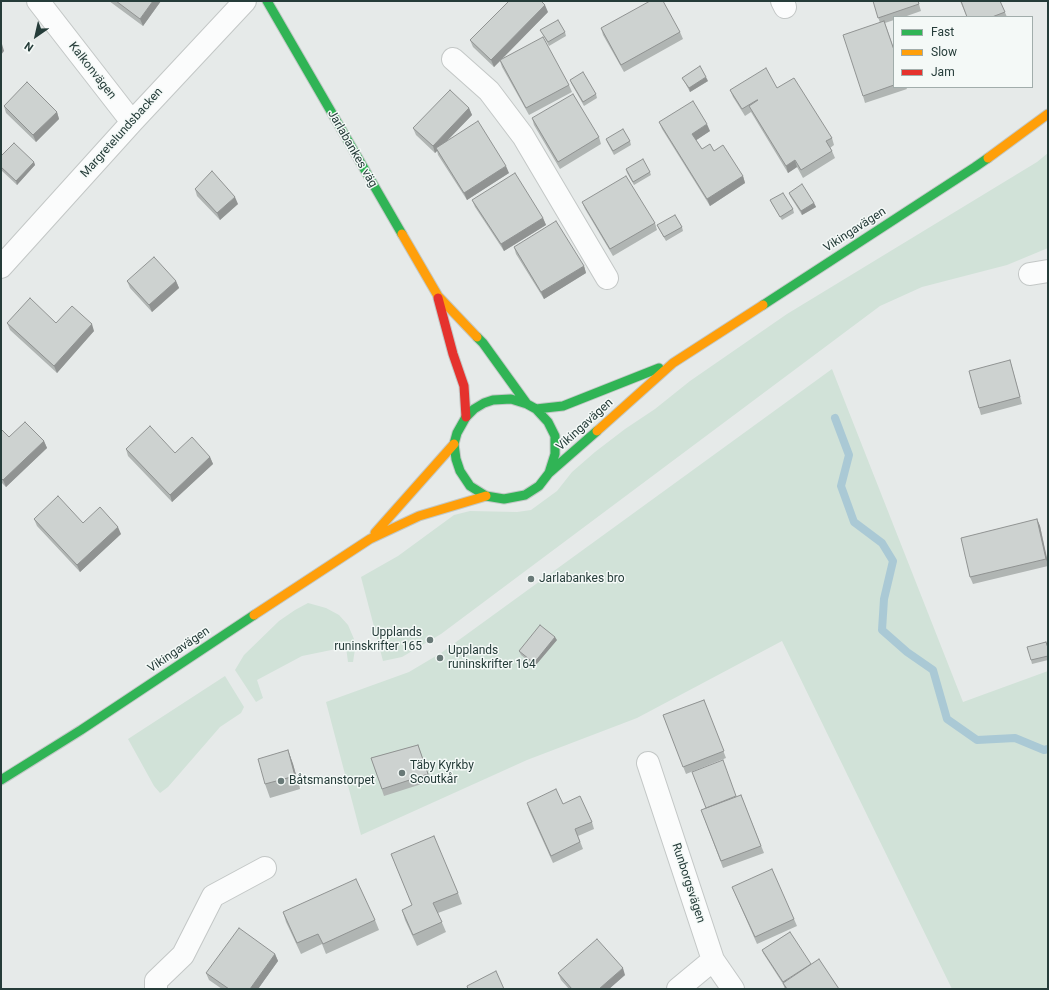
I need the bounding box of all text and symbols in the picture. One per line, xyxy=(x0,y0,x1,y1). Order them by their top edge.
north arrow xyxy=(16,16,56,56)
legend xyxy=(893,16,1033,88)
text: Fast xyxy=(931,25,954,39)
text: N xyxy=(22,39,36,54)
street label: Kalkonvägen xyxy=(65,40,119,102)
text: Slow xyxy=(931,45,957,59)
text: Jam xyxy=(931,65,955,79)
street label: Margretelundsbacken xyxy=(78,85,166,181)
street label: Jarlabankes väg xyxy=(324,108,380,190)
street label: Vikingavägen xyxy=(821,205,889,255)
street label: Vikingavägen xyxy=(554,396,616,454)
place label: Jarlabankes bro xyxy=(539,572,625,586)
marker: Jarlabankes bro xyxy=(526,574,536,584)
street label: Vikingavägen xyxy=(145,624,213,676)
place label: Upplands runinskrifter 165 xyxy=(334,626,422,654)
marker: Upplands runinskrifter 165 xyxy=(425,635,435,645)
place label: Upplands runinskrifter 164 xyxy=(448,644,536,672)
marker: Upplands runinskrifter 164 xyxy=(435,653,445,663)
place label: Täby Kyrkby Scoutkår xyxy=(410,759,474,787)
marker: Täby Kyrkby Scoutkår xyxy=(397,768,407,778)
place label: Båtsmanstorpet xyxy=(289,774,375,788)
marker: Båtsmanstorpet xyxy=(276,776,286,786)
street label: Runborgsvägen xyxy=(668,841,708,925)

